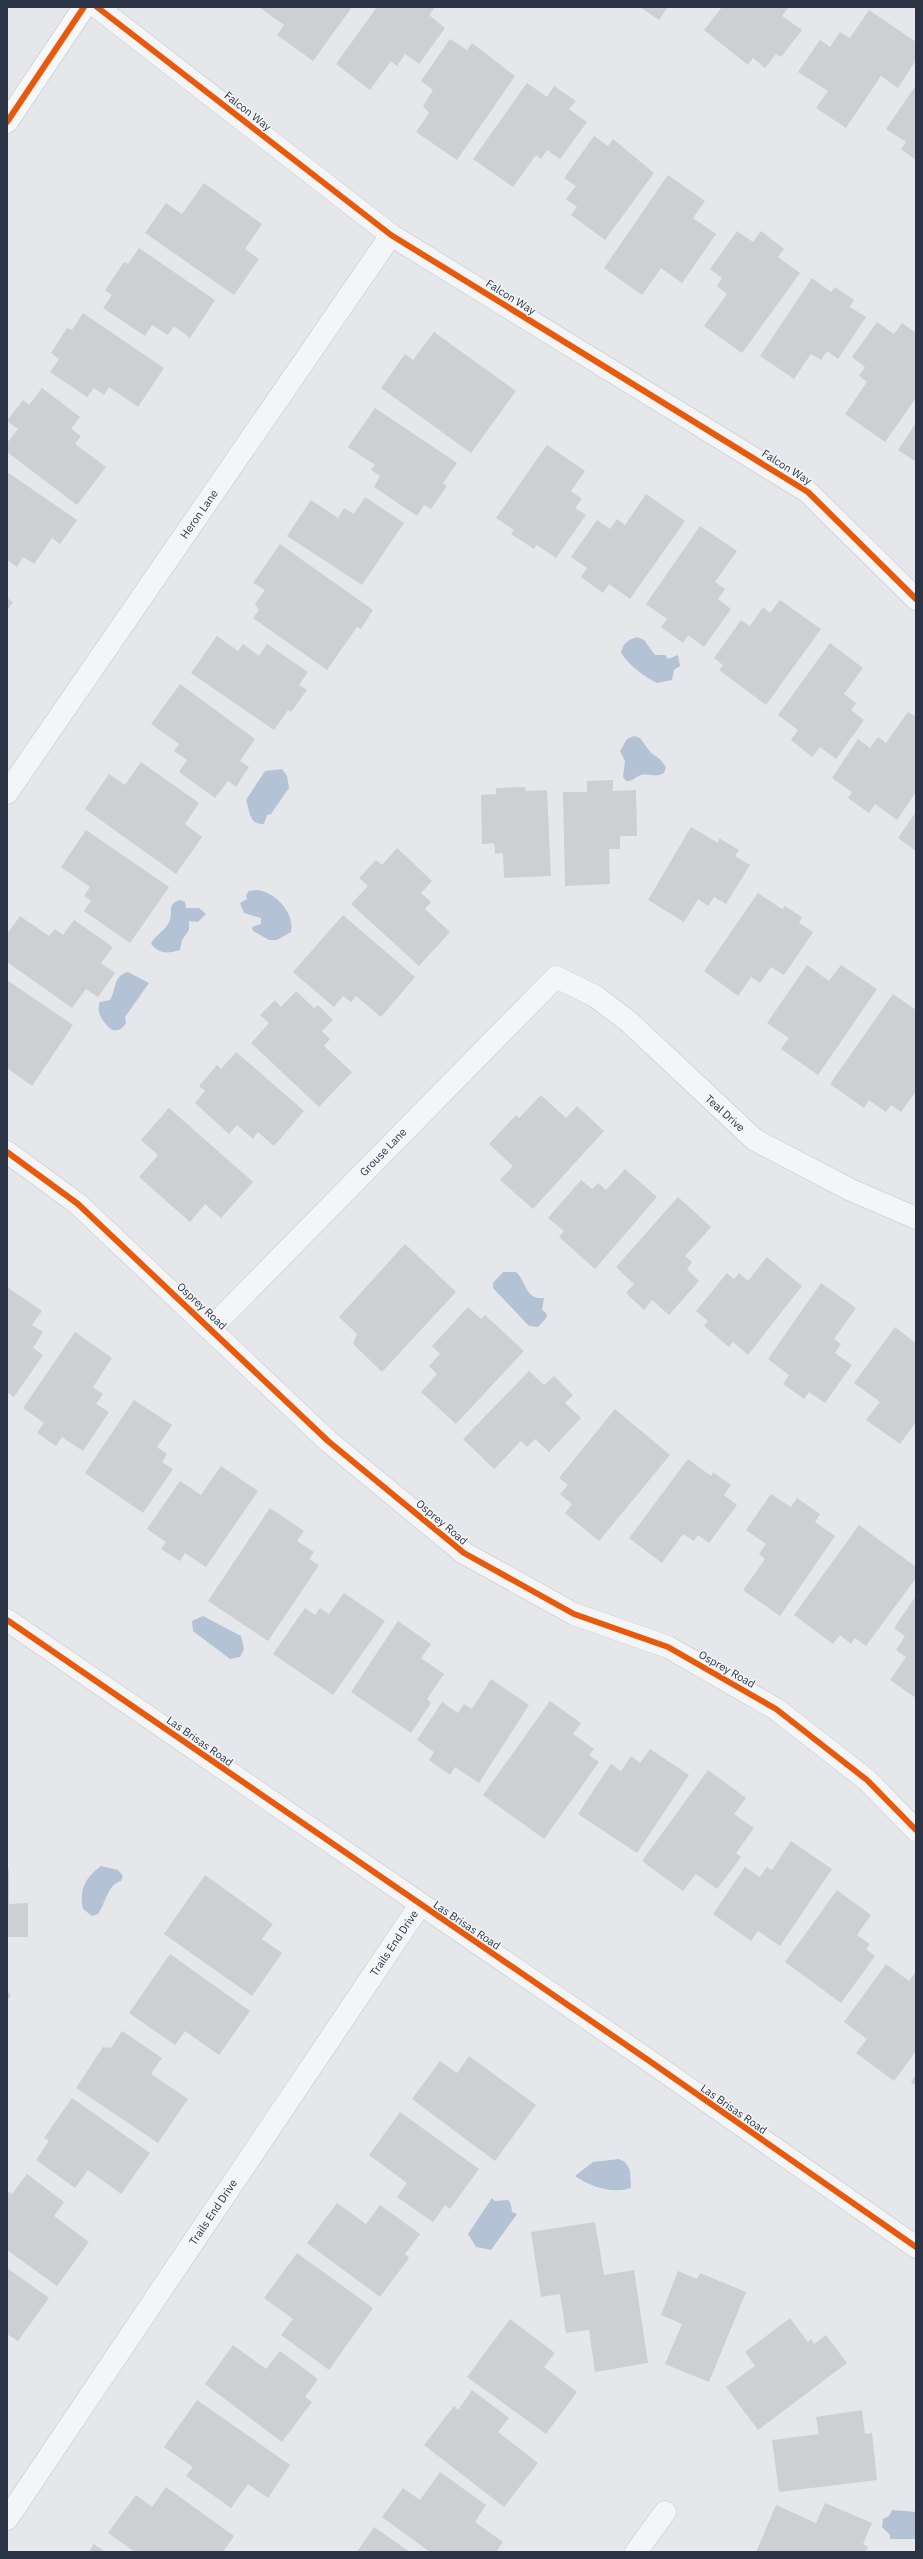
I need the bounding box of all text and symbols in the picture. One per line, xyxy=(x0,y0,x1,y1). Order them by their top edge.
street label: Falcon Way xyxy=(222,88,275,134)
street label: Falcon Way xyxy=(484,276,539,318)
street label: Falcon Way xyxy=(760,446,815,488)
street label: Heron Lane xyxy=(177,487,221,541)
street label: Teal Drive xyxy=(702,1092,748,1134)
street label: Grouse Lane xyxy=(357,1125,409,1179)
street label: Osprey Road xyxy=(174,1279,230,1333)
street label: Osprey Road xyxy=(413,1496,471,1548)
street label: Osprey Road xyxy=(696,1647,758,1691)
street label: Las Brisas Road xyxy=(164,1713,236,1769)
street label: Las Brisas Road xyxy=(431,1897,503,1953)
street label: Trails End Drive xyxy=(367,1907,421,1979)
street label: Las Brisas Road xyxy=(698,2081,770,2137)
street label: Trails End Drive xyxy=(186,2176,240,2248)

